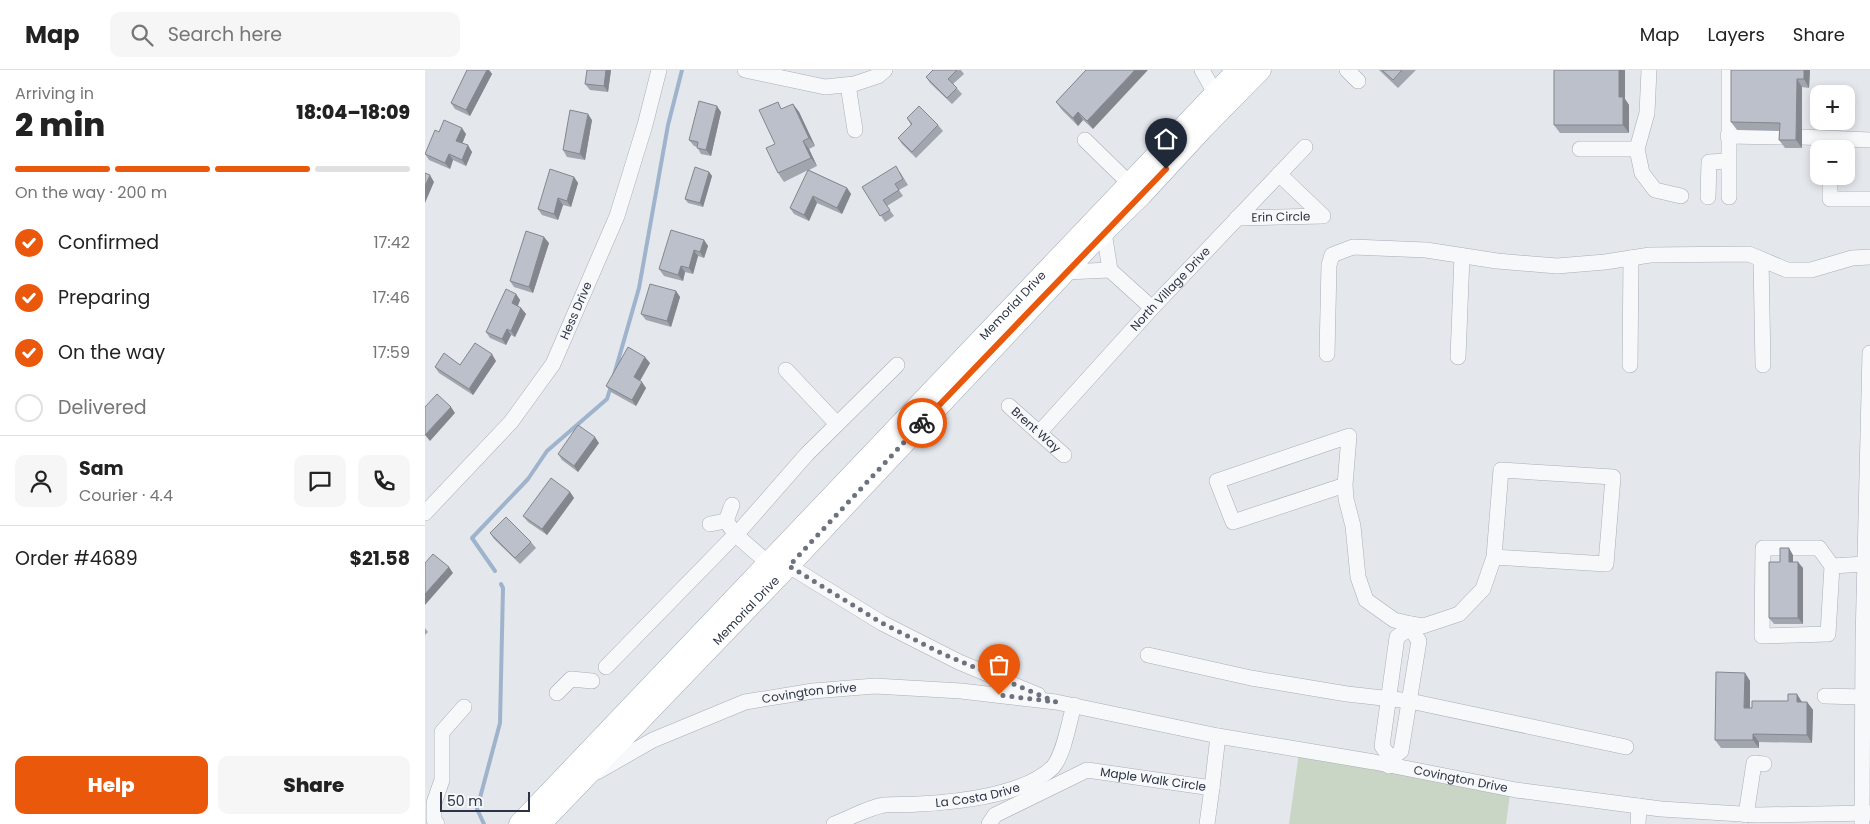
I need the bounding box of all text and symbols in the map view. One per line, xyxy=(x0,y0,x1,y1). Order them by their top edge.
search box xyxy=(110,12,460,57)
text: Map xyxy=(25,18,80,51)
icon: search xyxy=(128,21,156,49)
text: Search here xyxy=(168,21,282,48)
text: Map xyxy=(1640,22,1680,47)
text: Layers xyxy=(1708,22,1765,47)
text: Share xyxy=(1793,22,1845,47)
text: Arriving in xyxy=(15,82,94,105)
map controls xyxy=(1810,85,1855,185)
button: + xyxy=(1810,85,1855,130)
text: 18:04–18:09 xyxy=(296,99,410,126)
text: 2 min xyxy=(15,102,105,147)
pin xyxy=(1145,118,1187,169)
icon: home xyxy=(1152,125,1180,153)
button: − xyxy=(1810,140,1855,185)
text: On the way · 200 m xyxy=(15,181,167,204)
street label: Erin Circle xyxy=(1251,207,1311,226)
icon: check xyxy=(15,229,43,257)
text: Confirmed xyxy=(58,229,159,256)
text: 17:42 xyxy=(373,231,410,254)
street label: North Village Drive xyxy=(1126,243,1214,334)
street label: Memorial Drive xyxy=(975,267,1049,343)
street label: Hess Drive xyxy=(556,279,596,342)
icon: check xyxy=(15,284,43,312)
text: Preparing xyxy=(58,284,150,311)
text: 17:46 xyxy=(373,286,410,309)
icon: check xyxy=(15,339,43,367)
text: On the way xyxy=(58,339,165,366)
text: 17:59 xyxy=(373,341,410,364)
text: Delivered xyxy=(58,394,147,421)
courier xyxy=(897,398,947,448)
street label: Brent Way xyxy=(1008,403,1065,456)
icon: bike xyxy=(908,409,936,437)
button: person xyxy=(15,455,67,507)
text: Sam xyxy=(79,455,124,482)
button: chat xyxy=(294,455,346,507)
button: phone xyxy=(358,455,410,507)
text: Courier · 4.4 xyxy=(79,484,173,507)
text: Order #4689 xyxy=(15,545,138,572)
text: $21.58 xyxy=(349,545,410,572)
street label: Memorial Drive xyxy=(709,572,783,648)
pin xyxy=(978,644,1020,695)
icon: bag xyxy=(985,651,1013,679)
street label: Covington Drive xyxy=(761,679,857,707)
button: Help xyxy=(15,756,208,814)
button: Share xyxy=(218,756,410,814)
street label: Covington Drive xyxy=(1412,761,1509,796)
street label: Maple Walk Circle xyxy=(1099,763,1207,795)
street label: La Costa Drive xyxy=(935,778,1022,811)
scale bar xyxy=(440,789,530,812)
text: 50 m xyxy=(447,791,483,811)

